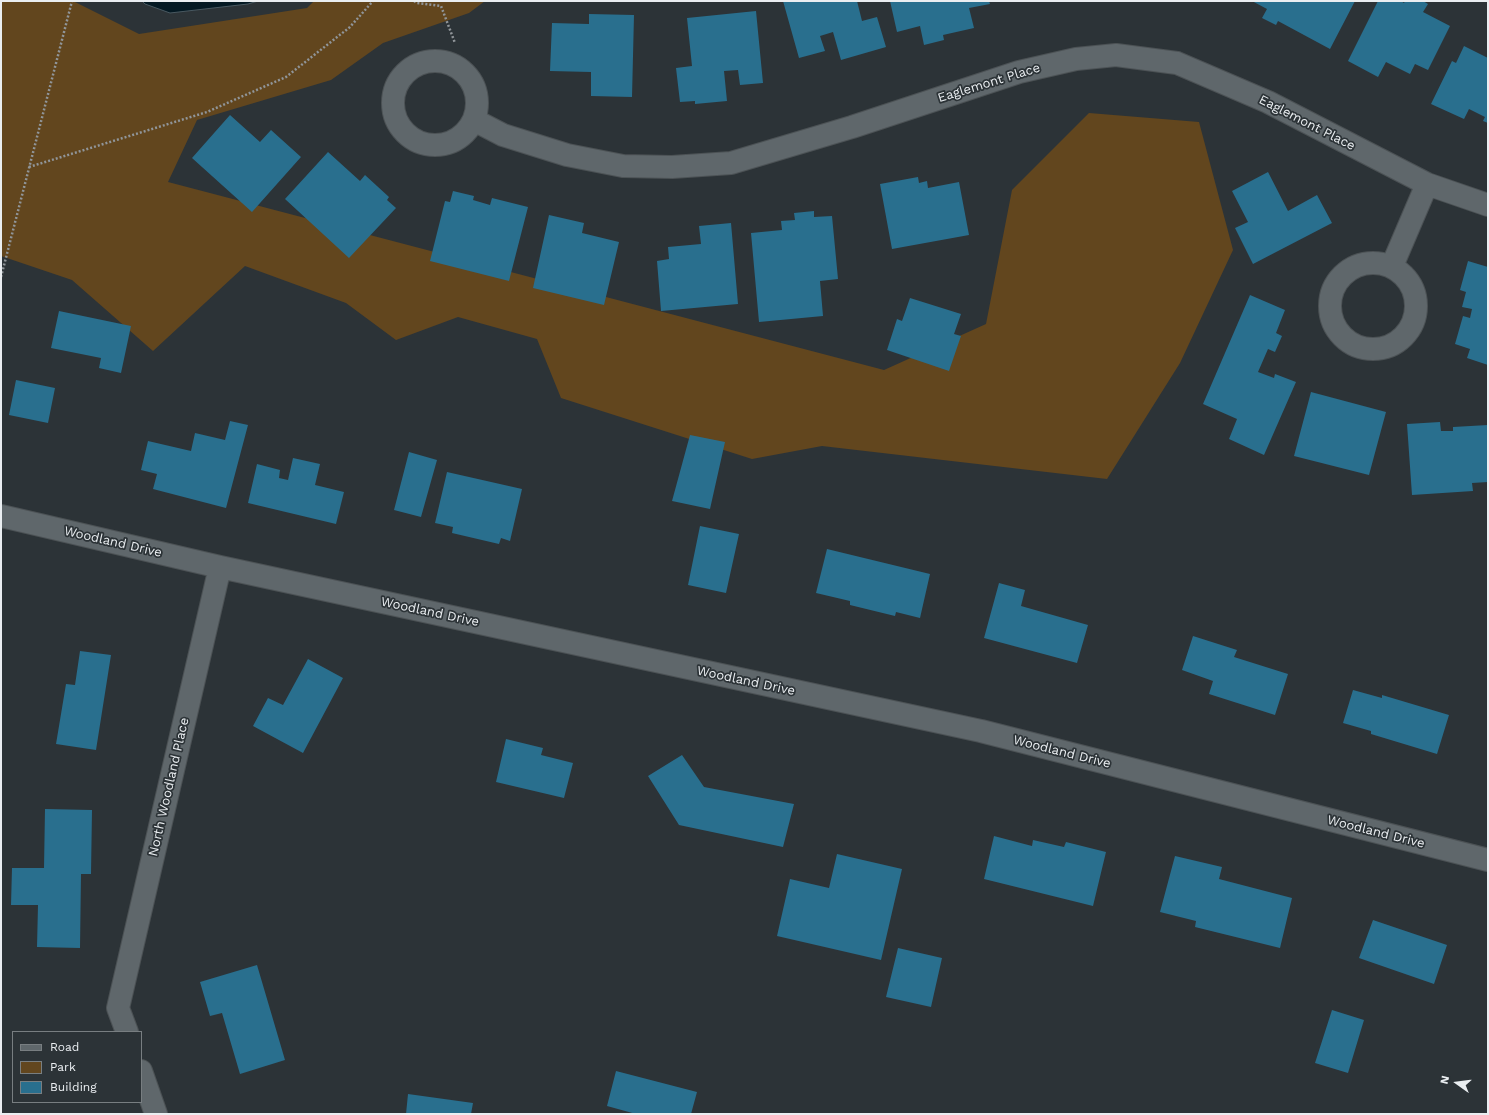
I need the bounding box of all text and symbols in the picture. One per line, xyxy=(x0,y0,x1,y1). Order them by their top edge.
street label: Eaglemont Place xyxy=(936,60,1042,106)
street label: Eaglemont Place xyxy=(1256,92,1358,154)
street label: Woodland Drive xyxy=(62,523,164,561)
street label: Woodland Drive xyxy=(379,594,481,630)
street label: Woodland Drive xyxy=(695,663,797,699)
street label: North Woodland Place xyxy=(145,716,193,858)
street label: Woodland Drive xyxy=(1012,732,1112,772)
street label: Woodland Drive xyxy=(1326,812,1426,852)
legend xyxy=(12,1031,142,1103)
text: Road xyxy=(50,1040,79,1054)
text: Park xyxy=(50,1060,76,1074)
north arrow xyxy=(1437,1063,1477,1103)
text: N xyxy=(1438,1074,1452,1086)
text: Building xyxy=(50,1080,97,1094)

